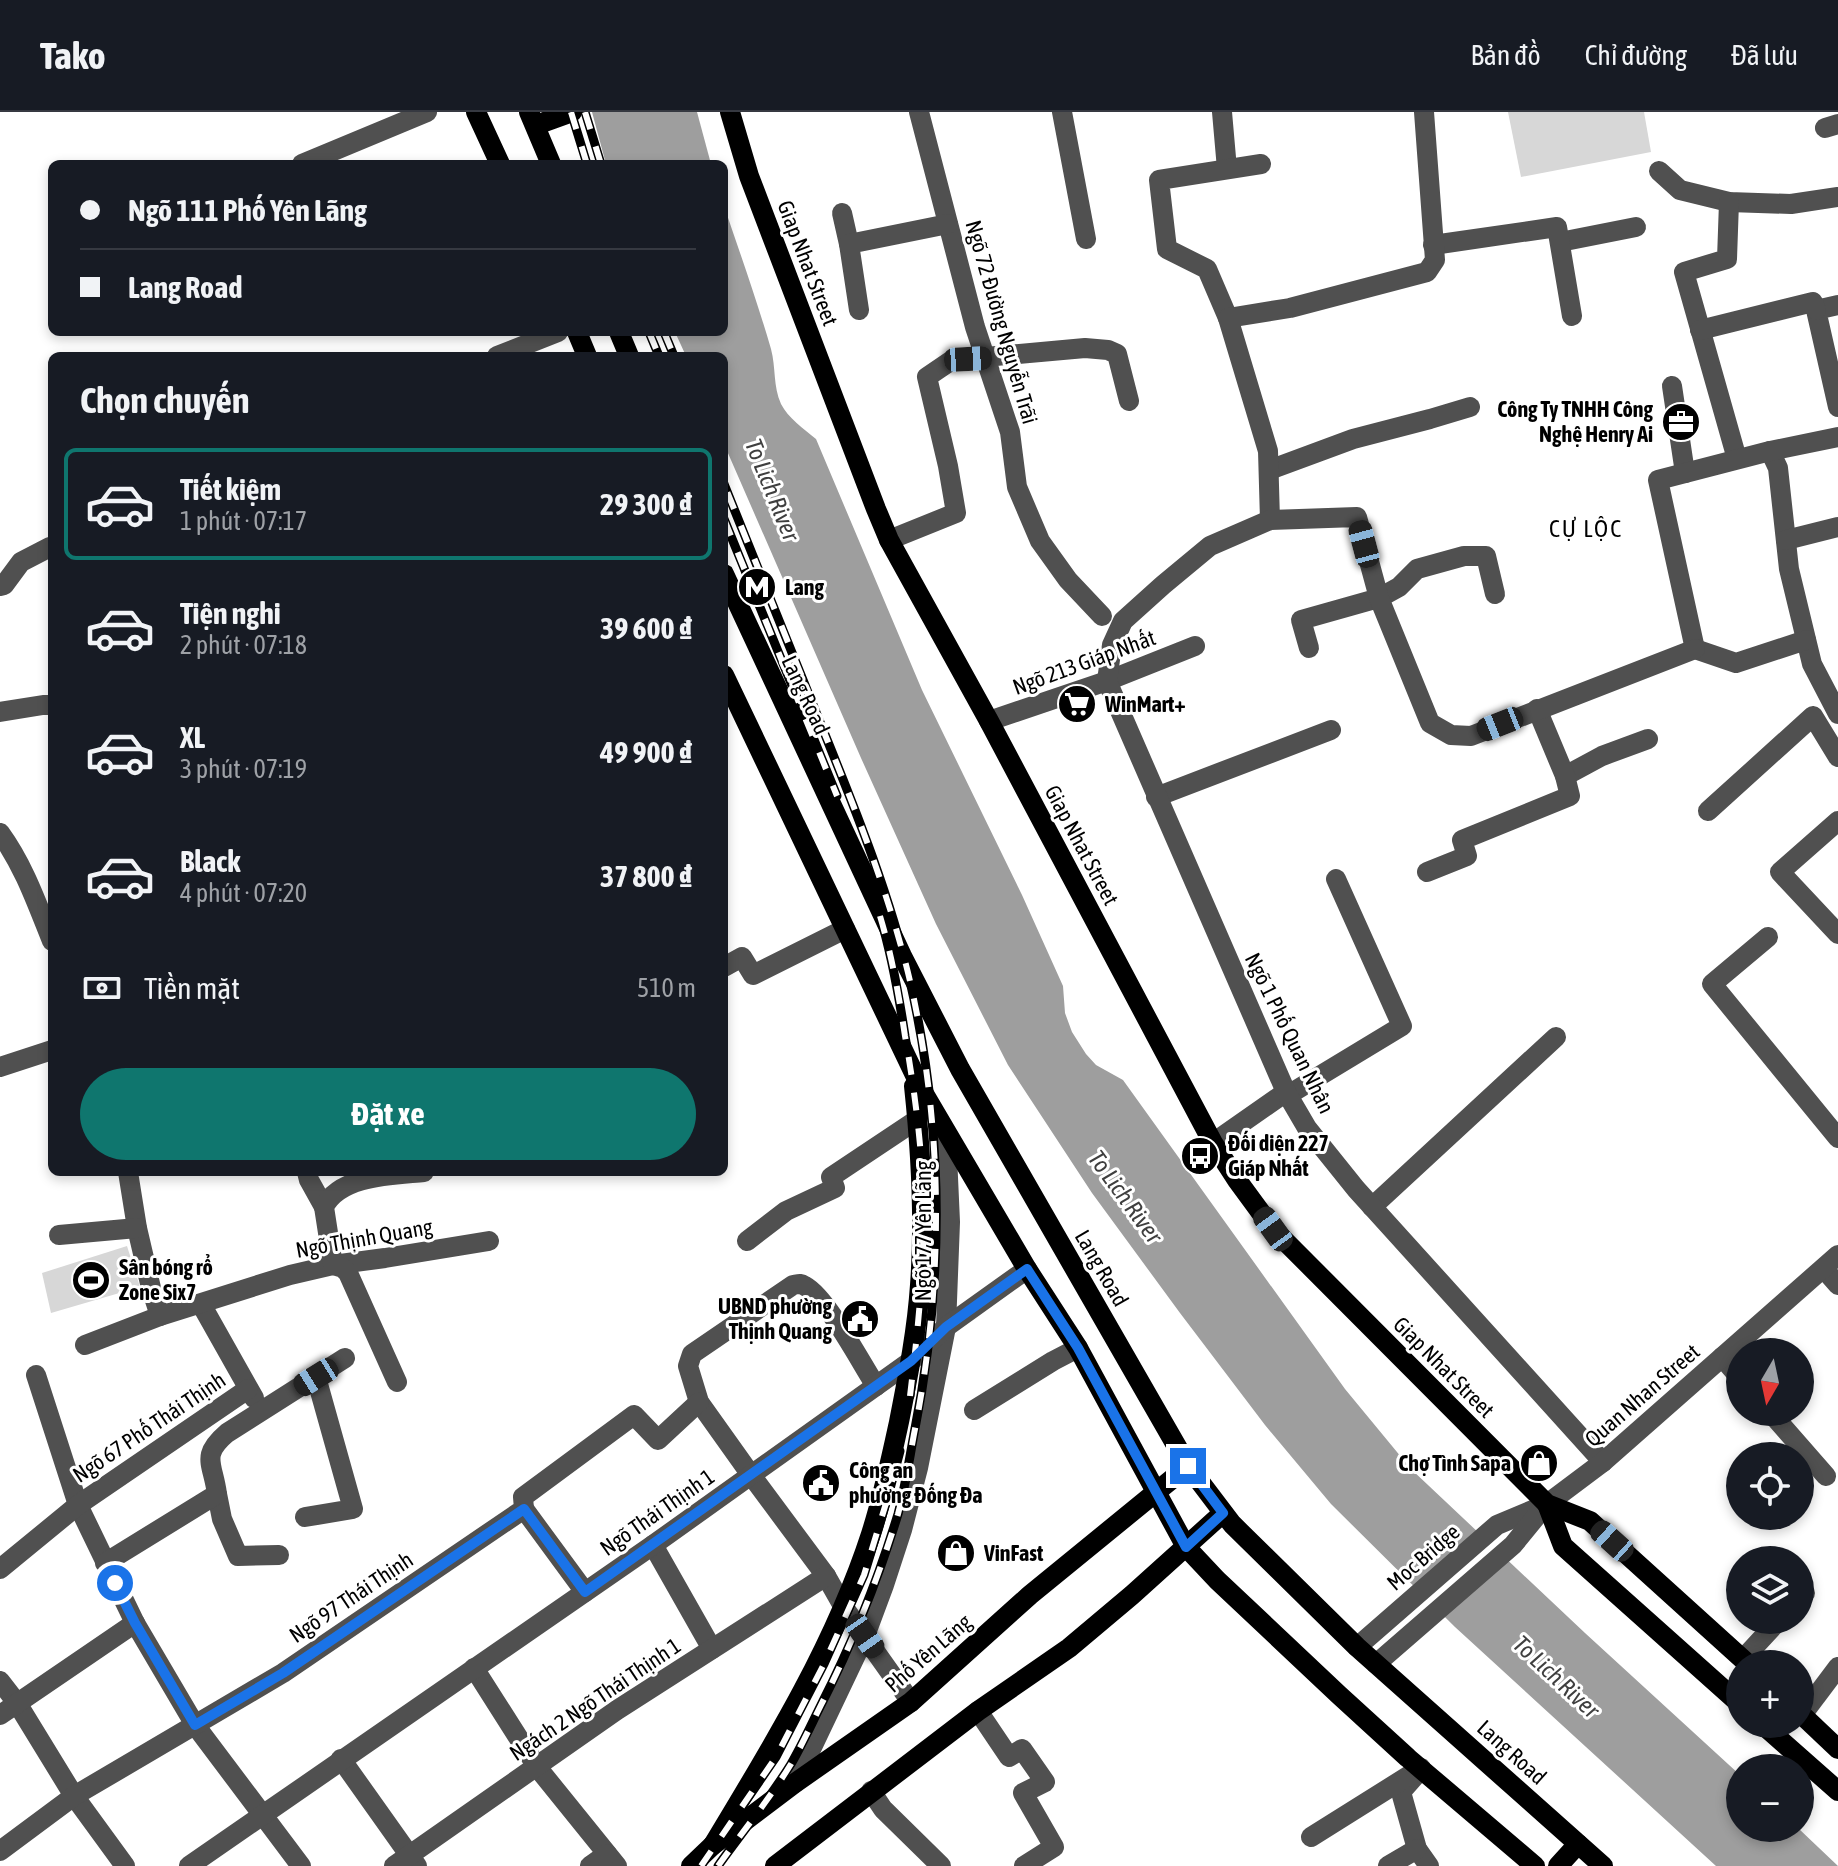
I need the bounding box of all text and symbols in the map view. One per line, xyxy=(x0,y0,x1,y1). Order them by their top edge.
text: Tako xyxy=(40,34,106,77)
text: Bản đồ xyxy=(1470,39,1541,71)
text: Chỉ đường xyxy=(1585,39,1687,71)
text: Đã lưu xyxy=(1731,39,1798,71)
text: Ngõ 111 Phố Yên Lãng xyxy=(128,193,367,227)
street label: Giap Nhat Street xyxy=(772,197,844,329)
street label: Ngõ 72 Đường Nguyễn Trãi xyxy=(960,217,1044,427)
text: Lang Road xyxy=(128,270,242,304)
car xyxy=(943,346,993,372)
text: Chọn chuyến xyxy=(80,379,249,421)
place label: Công Ty TNHH Công Nghệ Henry Ai xyxy=(1497,396,1654,447)
office icon: Công Ty TNHH Công Nghệ Henry Ai xyxy=(1660,401,1702,443)
water label: To Lich River xyxy=(740,435,805,546)
icon: car xyxy=(84,468,156,540)
text: Tiết kiệm xyxy=(180,472,281,506)
text: 29 300 ₫ xyxy=(600,487,692,521)
text: 1 phút · 07:17 xyxy=(180,506,307,536)
district label: CỰ LỘC xyxy=(1549,515,1623,542)
car xyxy=(1346,518,1382,570)
metro station icon: Lang xyxy=(736,566,778,608)
place label: Lang xyxy=(785,574,824,600)
icon: car xyxy=(84,592,156,664)
text: Tiện nghi xyxy=(180,596,281,630)
text: 39 600 ₫ xyxy=(600,611,692,645)
street label: Ngõ 213 Giáp Nhất xyxy=(1009,624,1159,700)
text: 2 phút · 07:18 xyxy=(180,630,307,660)
street label: Lang Road xyxy=(776,651,836,739)
supermarket icon: WinMart+ xyxy=(1056,683,1098,725)
place label: WinMart+ xyxy=(1104,691,1186,717)
car xyxy=(1473,704,1527,744)
icon: car xyxy=(84,716,156,788)
text: XL xyxy=(180,720,205,754)
text: 49 900 ₫ xyxy=(600,735,692,769)
text: 3 phút · 07:19 xyxy=(180,754,307,784)
street label: Giap Nhat Street xyxy=(1040,781,1124,909)
icon: car xyxy=(84,840,156,912)
text: Black xyxy=(180,844,240,878)
text: 37 800 ₫ xyxy=(600,859,692,893)
text: 4 phút · 07:20 xyxy=(180,878,307,908)
street label: Ngõ 1 Phố Quan Nhân xyxy=(1240,948,1340,1118)
icon: cash xyxy=(80,966,124,1010)
text: Tiền mặt xyxy=(144,971,240,1005)
text: 510 m xyxy=(637,973,696,1003)
button: Đặt xe xyxy=(80,1068,696,1160)
place label: Đối diện 227 Giáp Nhất xyxy=(1228,1130,1329,1181)
bus stop icon: Đối diện 227 Giáp Nhất xyxy=(1179,1135,1221,1177)
water label: To Lich River xyxy=(1083,1145,1168,1249)
street label: Ngõ 177 Yên Lãng xyxy=(910,1160,936,1301)
car xyxy=(1249,1203,1297,1255)
street label: Ngõ Thịnh Quang xyxy=(294,1213,435,1263)
street label: Lang Road xyxy=(1070,1225,1134,1311)
place label: Sân bóng rổ Zone Six7 xyxy=(119,1253,213,1305)
sports icon: Sân bóng rổ Zone Six7 xyxy=(70,1259,112,1301)
place label: UBND phường Thịnh Quang xyxy=(718,1293,833,1344)
public building icon: UBND phường Thịnh Quang xyxy=(839,1298,881,1340)
street label: Giap Nhat Street xyxy=(1388,1311,1500,1423)
street label: Quan Nhan Street xyxy=(1579,1338,1705,1452)
north arrow xyxy=(1726,1338,1814,1426)
map controls xyxy=(1726,1338,1814,1842)
car xyxy=(289,1354,343,1400)
street label: Ngõ 67 Phố Thái Thịnh xyxy=(68,1366,230,1488)
shop icon: Chợ Tình Sapa xyxy=(1518,1442,1560,1484)
button: locate xyxy=(1726,1442,1814,1530)
route end xyxy=(1170,1448,1206,1484)
place label: Chợ Tình Sapa xyxy=(1398,1450,1511,1476)
place label: Công an phường Đống Đa xyxy=(849,1457,983,1508)
public building icon: Công an phường Đống Đa xyxy=(800,1462,842,1504)
street label: Ngõ Thái Thịnh 1 xyxy=(595,1463,719,1561)
car xyxy=(1586,1516,1638,1566)
street label: Moc Bridge xyxy=(1381,1518,1465,1596)
shop icon: VinFast xyxy=(935,1532,977,1574)
place label: VinFast xyxy=(983,1540,1044,1566)
street label: Ngõ 97 Thái Thịnh xyxy=(284,1546,418,1648)
button: layers xyxy=(1726,1546,1814,1634)
route start xyxy=(97,1565,133,1601)
street label: Phố Yên Lãng xyxy=(880,1608,977,1698)
car xyxy=(841,1609,889,1663)
water label: To Lich River xyxy=(1508,1630,1605,1724)
street label: Ngách 2 Ngõ Thái Thịnh 1 xyxy=(505,1632,685,1766)
button: + xyxy=(1726,1650,1814,1738)
street label: Lang Road xyxy=(1472,1714,1552,1790)
button: − xyxy=(1726,1754,1814,1842)

